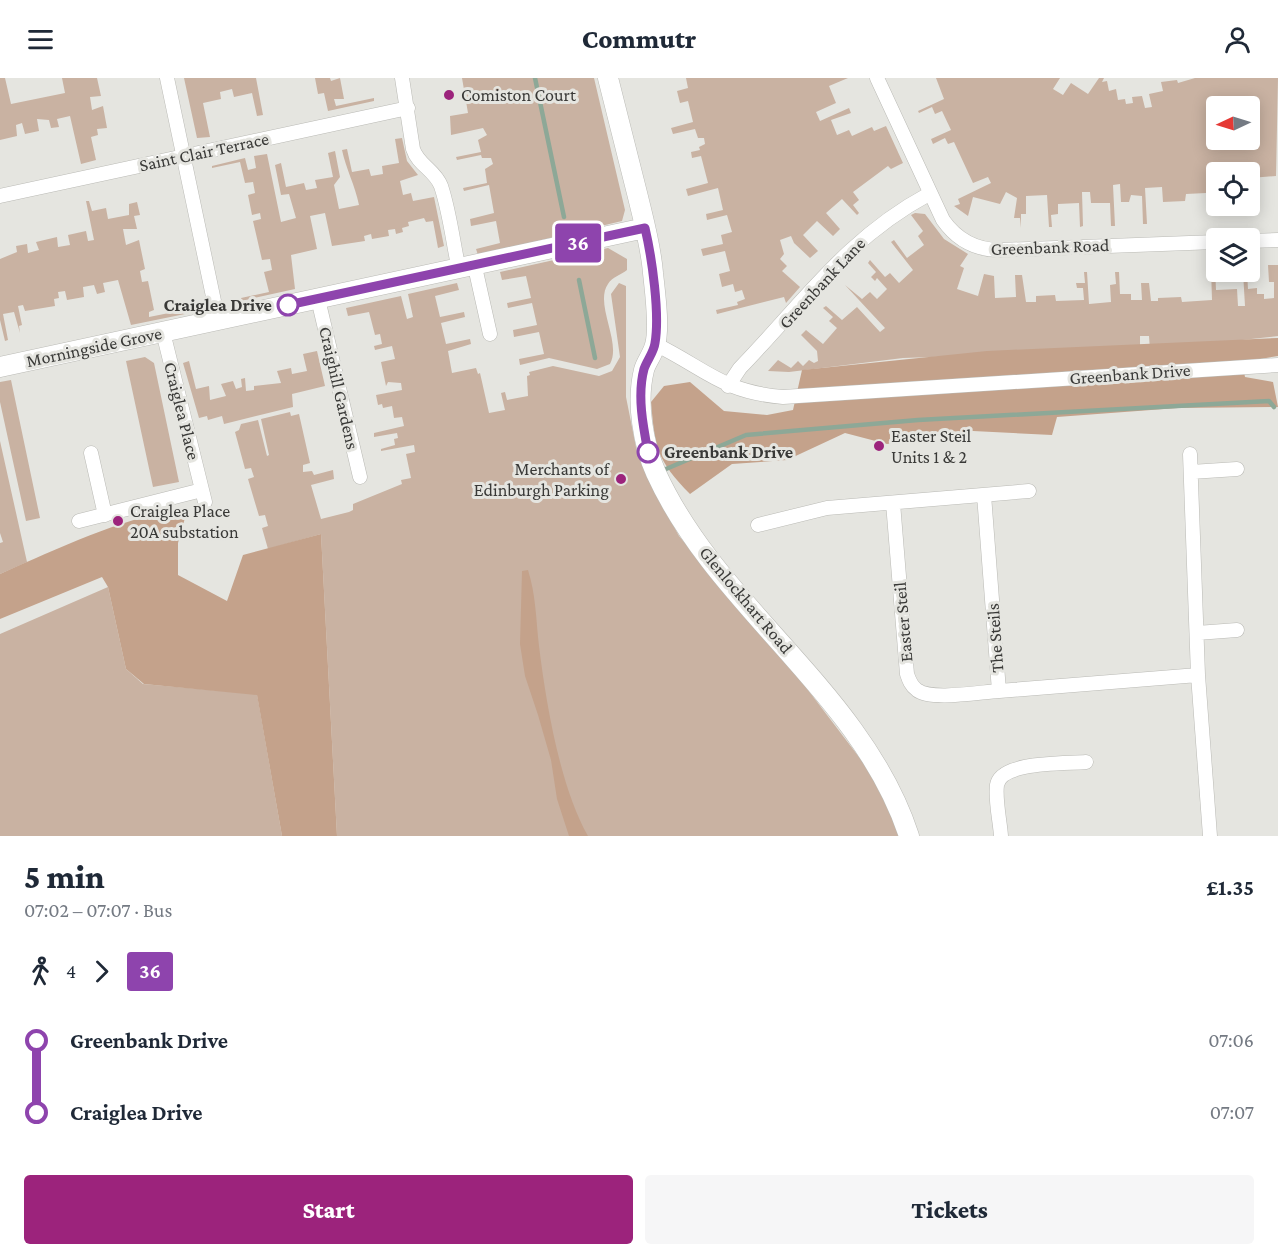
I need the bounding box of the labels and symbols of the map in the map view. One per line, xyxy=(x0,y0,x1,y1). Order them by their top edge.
place label: Comiston Court xyxy=(461,85,577,105)
marker: Comiston Court xyxy=(442,88,456,102)
north arrow xyxy=(1206,96,1260,150)
street label: Saint Clair Terrace xyxy=(138,129,271,175)
line badge: 36 xyxy=(551,224,605,262)
street label: Greenbank Lane xyxy=(775,233,869,333)
street label: Greenbank Road xyxy=(990,235,1110,259)
marker: Craiglea Drive xyxy=(277,294,299,316)
place label: Craiglea Drive xyxy=(164,295,272,315)
street label: Morningside Grove xyxy=(25,323,164,371)
street label: Craighill Gardens xyxy=(315,325,363,451)
street label: Craiglea Place xyxy=(160,360,204,462)
street label: Greenbank Drive xyxy=(1069,360,1191,388)
place label: Easter Steil Units 1 & 2 xyxy=(891,426,972,467)
marker: Easter Steil Units 1 & 2 xyxy=(872,439,886,453)
marker: Greenbank Drive xyxy=(637,441,659,463)
place label: Greenbank Drive xyxy=(664,442,793,462)
place label: Merchants of Edinburgh Parking xyxy=(474,459,611,500)
marker: Merchants of Edinburgh Parking xyxy=(614,472,628,486)
place label: Craiglea Place 20A substation xyxy=(130,501,239,542)
marker: Craiglea Place 20A substation xyxy=(111,514,125,528)
street label: Glenlockhart Road xyxy=(695,542,797,658)
street label: Easter Steil xyxy=(890,581,916,663)
street label: The Steils xyxy=(983,603,1007,673)

